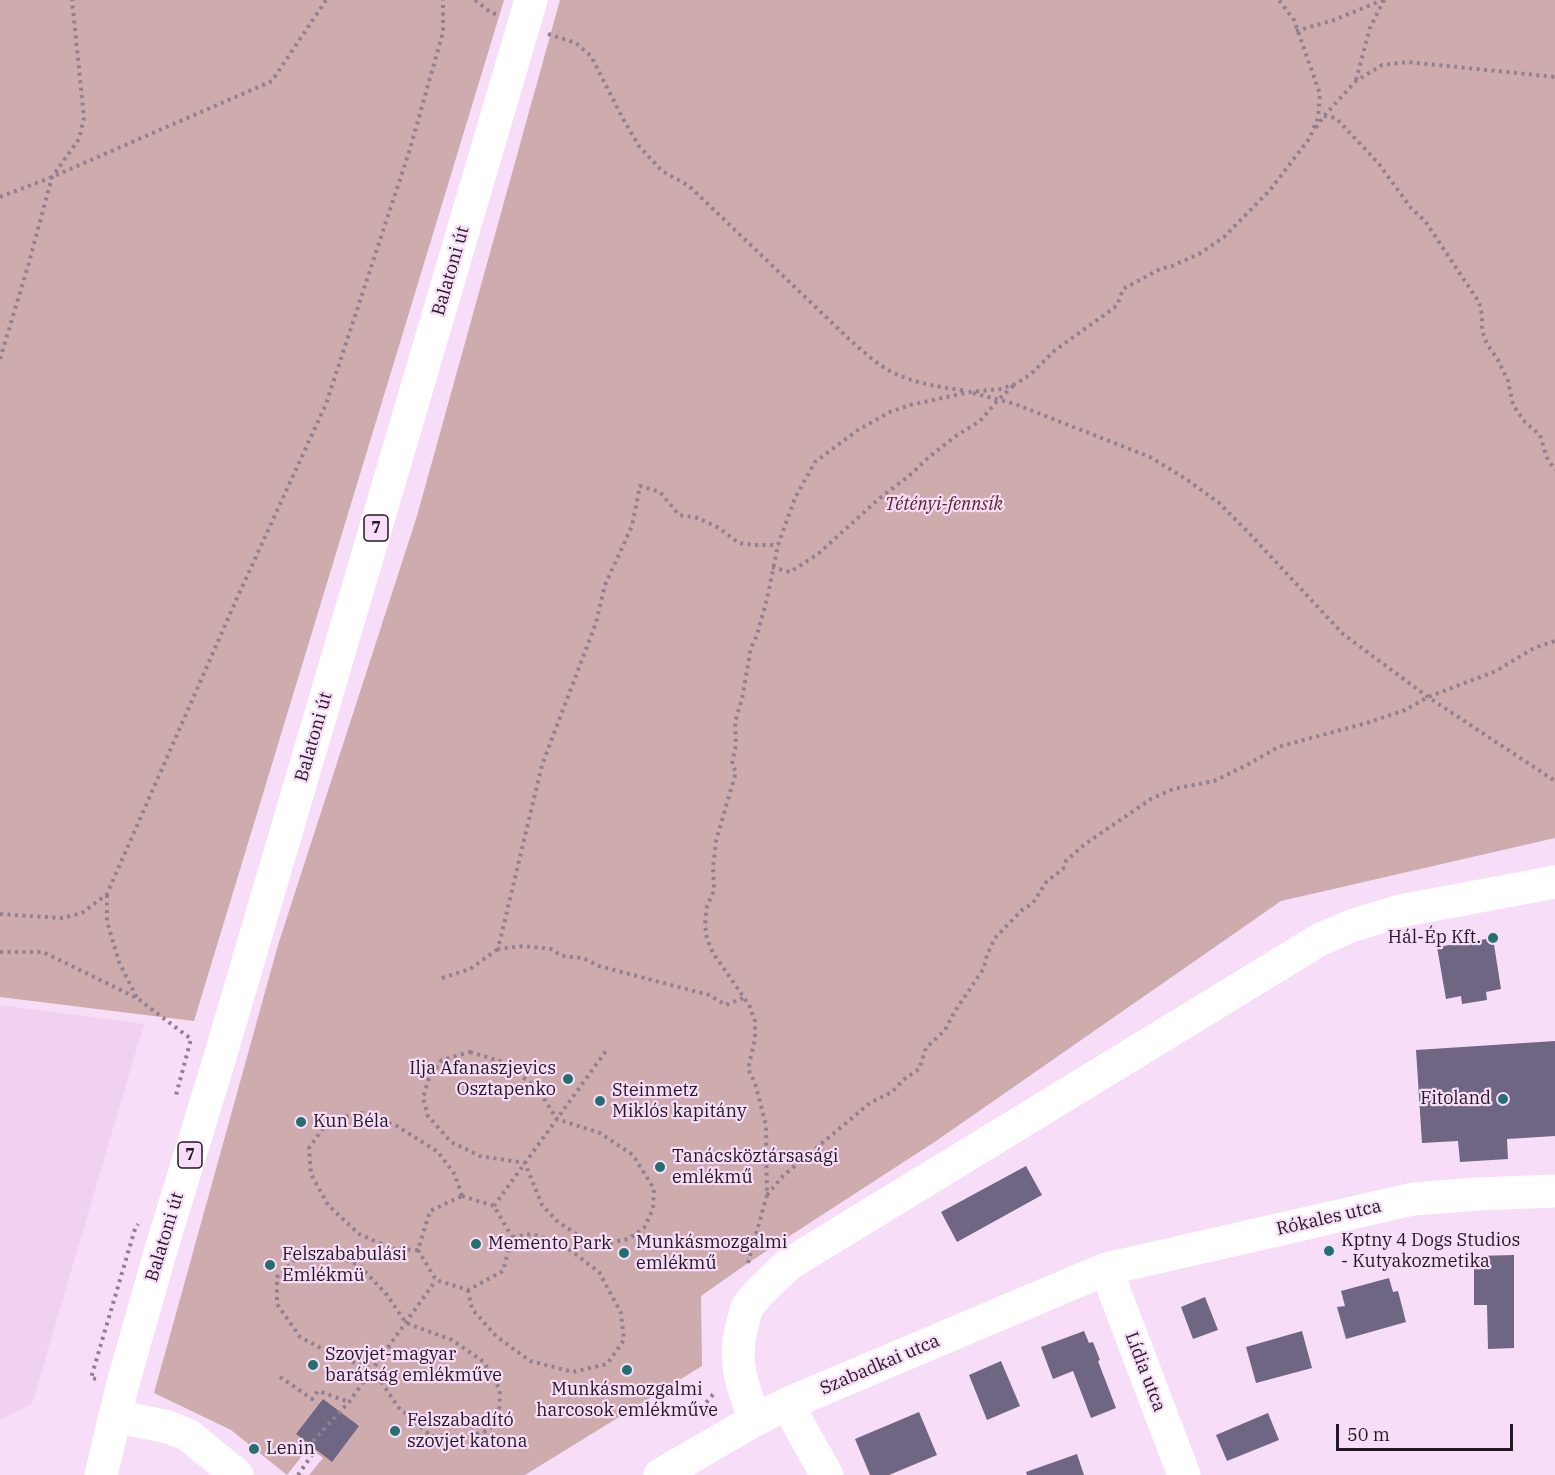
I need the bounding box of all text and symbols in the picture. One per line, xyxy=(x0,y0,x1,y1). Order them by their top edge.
street label: Balatoni út xyxy=(428,224,474,318)
park label: Tétényi-fennsík xyxy=(885,494,1003,516)
road number: 7 xyxy=(364,515,388,541)
street label: Balatoni út xyxy=(291,690,337,784)
place label: Hál-Ép Kft. xyxy=(1388,927,1481,949)
marker: Hál-Ép Kft. xyxy=(1486,931,1500,945)
place label: Ilja Afanaszjevics Osztapenko xyxy=(409,1058,556,1100)
marker: Ilja Afanaszjevics Osztapenko xyxy=(561,1072,575,1086)
place label: Steinmetz Miklós kapitány xyxy=(612,1080,746,1122)
place label: Fitoland xyxy=(1420,1088,1491,1110)
marker: Fitoland xyxy=(1496,1092,1510,1106)
marker: Steinmetz Miklós kapitány xyxy=(593,1094,607,1108)
place label: Kun Béla xyxy=(313,1111,389,1133)
marker: Kun Béla xyxy=(294,1115,308,1129)
road number: 7 xyxy=(178,1142,202,1168)
place label: Tanácsköztársasági emlékmű xyxy=(672,1146,838,1188)
marker: Tanácsköztársasági emlékmű xyxy=(653,1160,667,1174)
street label: Balatoni út xyxy=(141,1190,189,1284)
street label: Rókales utca xyxy=(1274,1195,1384,1241)
place label: Kptny 4 Dogs Studios - Kutyakozmetika xyxy=(1341,1230,1520,1272)
place label: Munkásmozgalmi emlékmű xyxy=(636,1232,788,1274)
place label: Memento Park xyxy=(488,1233,612,1255)
marker: Memento Park xyxy=(469,1237,483,1251)
place label: Felszababulási Emlékmü xyxy=(282,1244,407,1286)
marker: Kptny 4 Dogs Studios - Kutyakozmetika xyxy=(1322,1244,1336,1258)
marker: Munkásmozgalmi emlékmű xyxy=(617,1246,631,1260)
marker: Felszababulási Emlékmü xyxy=(263,1258,277,1272)
street label: Lídia utca xyxy=(1120,1329,1170,1415)
street label: Szabadkai utca xyxy=(817,1330,943,1400)
place label: Szovjet-magyar barátság emlékműve xyxy=(325,1344,502,1386)
marker: Szovjet-magyar barátság emlékműve xyxy=(306,1358,320,1372)
marker: Munkásmozgalmi harcosok emlékműve xyxy=(620,1363,634,1377)
place label: Munkásmozgalmi harcosok emlékműve xyxy=(536,1379,718,1422)
place label: Felszabadító szovjet katona xyxy=(407,1410,528,1452)
scale bar xyxy=(1339,1412,1516,1450)
text: 50 m xyxy=(1347,1423,1390,1446)
marker: Felszabadító szovjet katona xyxy=(388,1424,402,1438)
place label: Lenin xyxy=(266,1438,315,1460)
marker: Lenin xyxy=(247,1442,261,1456)

